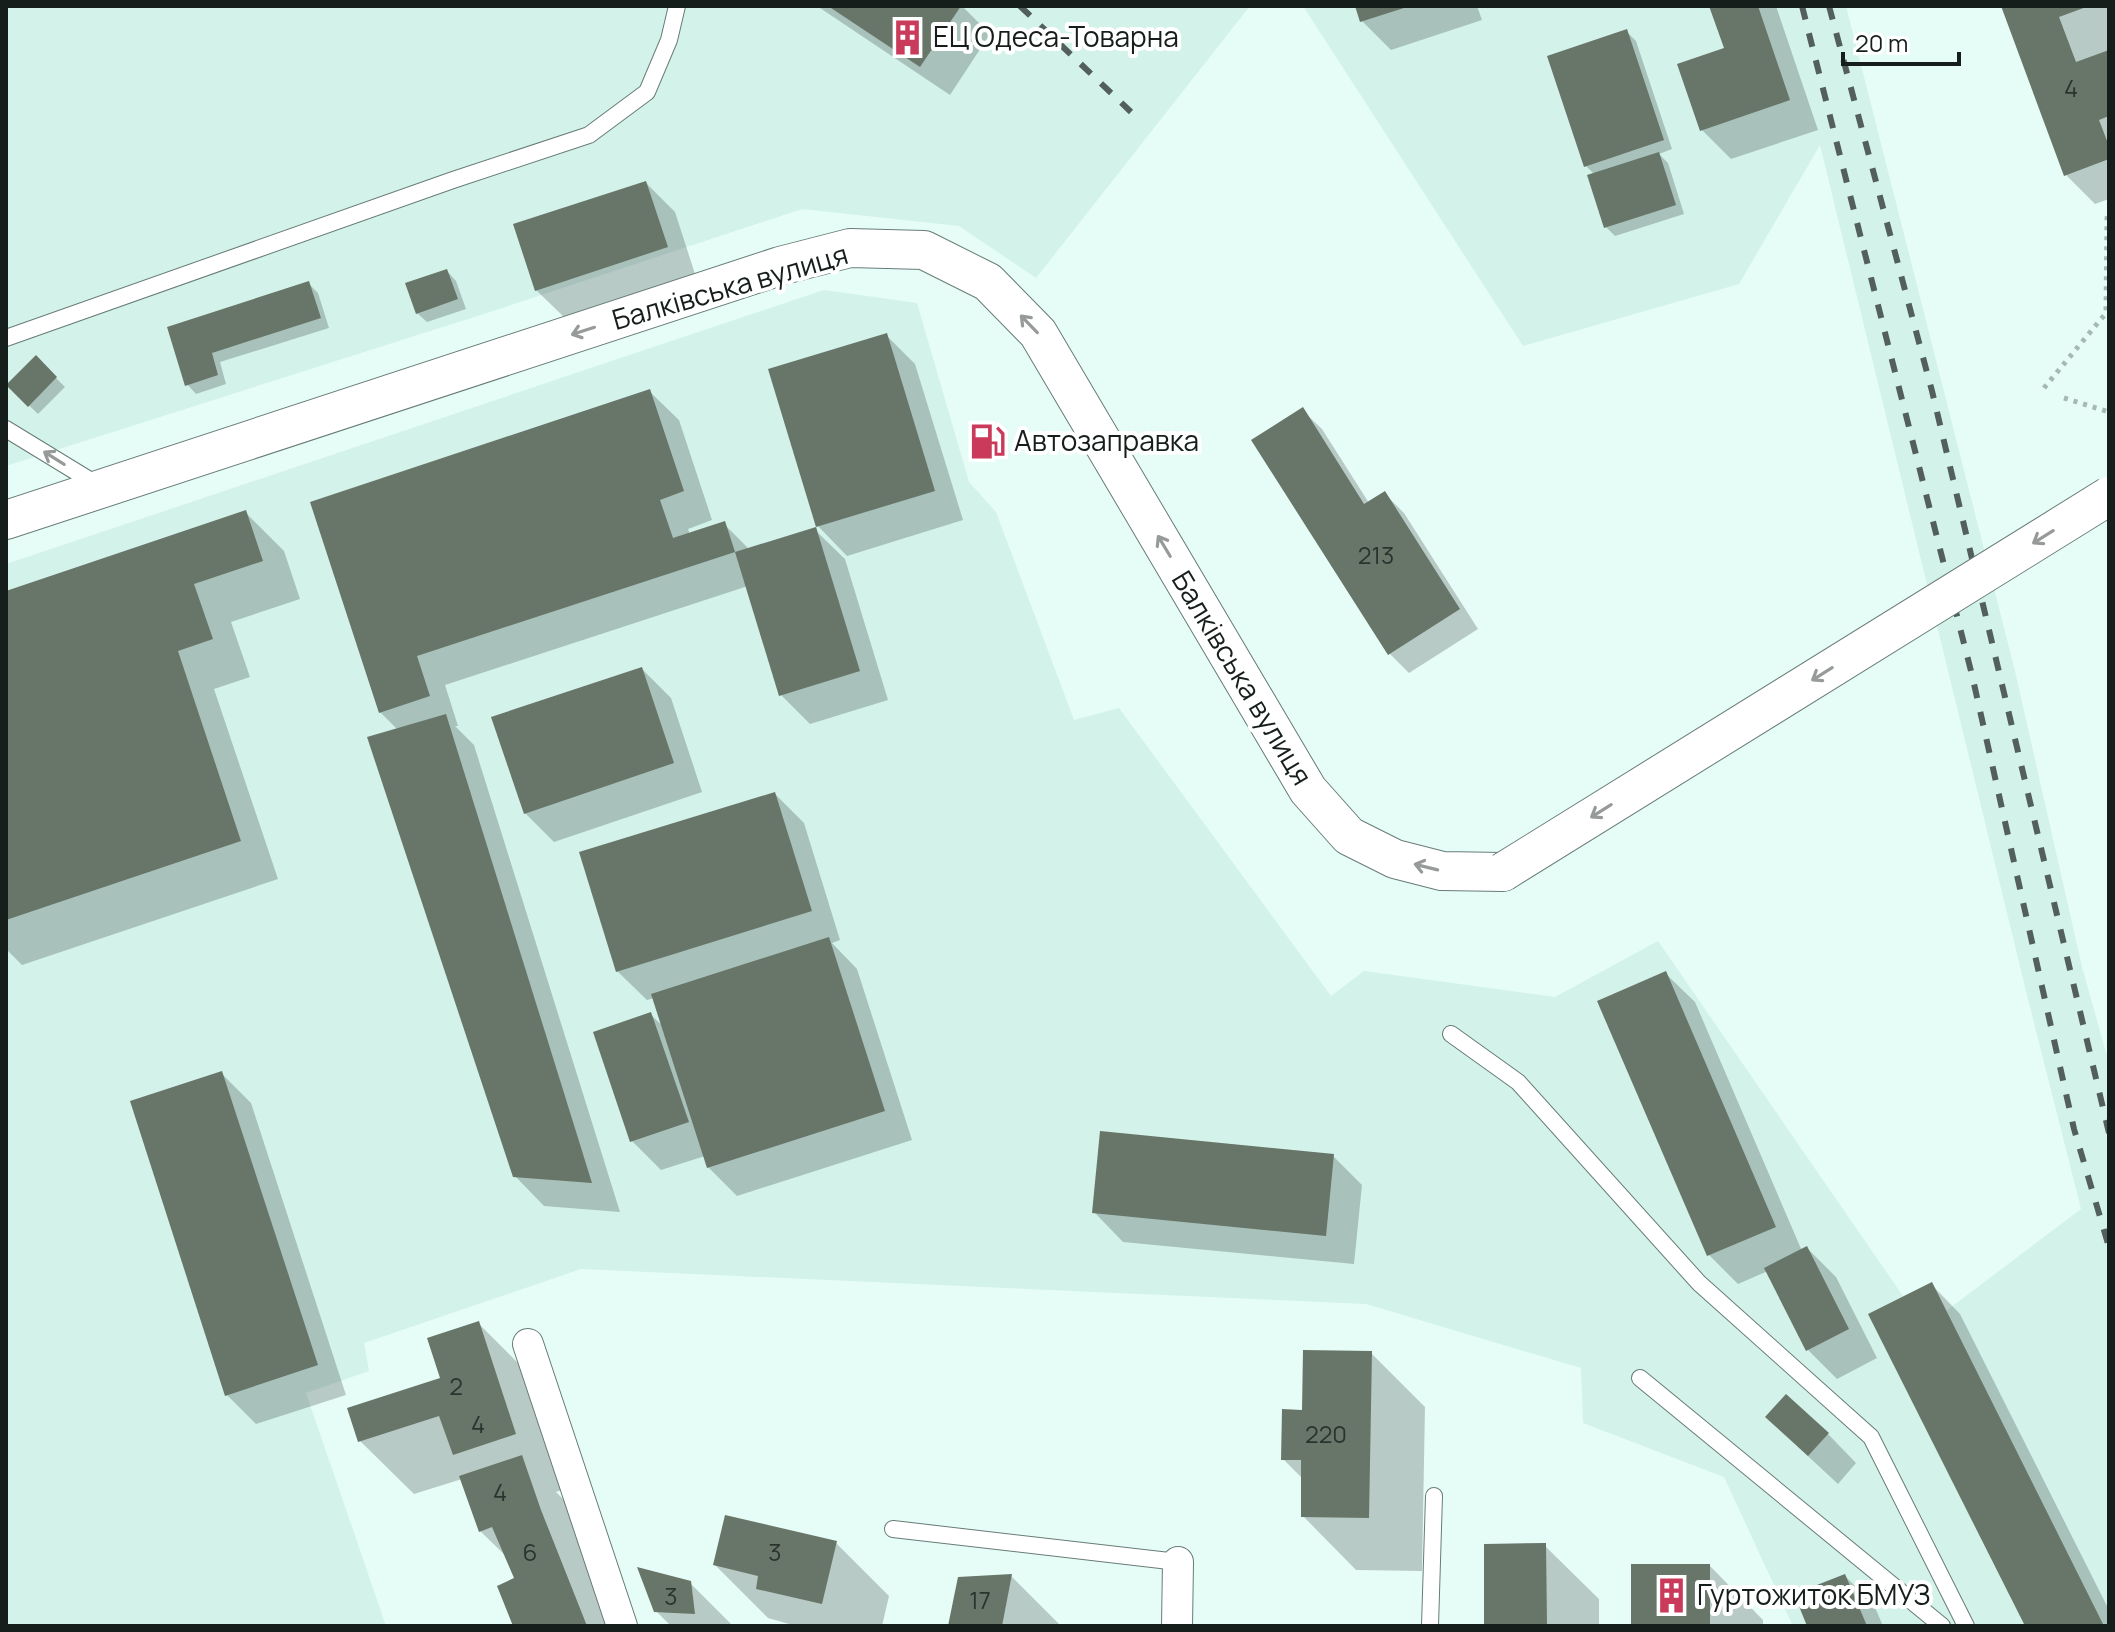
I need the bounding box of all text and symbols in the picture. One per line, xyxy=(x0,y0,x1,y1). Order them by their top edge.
scale bar xyxy=(1843,16,1959,66)
place label: ЕЦ Одеса-Товарна xyxy=(933,17,1179,55)
building icon: ЕЦ Одеса-Товарна xyxy=(888,18,926,56)
text: 20 m xyxy=(1855,26,1908,59)
house number: 4 xyxy=(2064,71,2078,104)
street label: Балківська вулиця xyxy=(607,234,852,338)
one-way arrow xyxy=(1020,315,1039,334)
one-way arrow xyxy=(570,324,596,339)
place label: Автозаправка xyxy=(1014,421,1199,459)
fuel station icon: Автозаправка xyxy=(969,422,1007,460)
one-way arrow xyxy=(43,450,66,466)
one-way arrow xyxy=(2032,529,2055,545)
one-way arrow xyxy=(1156,535,1172,558)
house number: 213 xyxy=(1358,538,1394,571)
street label: Балківська вулиця xyxy=(1164,563,1322,792)
one-way arrow xyxy=(1811,666,1834,682)
one-way arrow xyxy=(1590,803,1613,819)
one-way arrow xyxy=(1413,858,1439,873)
house number: 2 xyxy=(449,1369,463,1402)
house number: 4 xyxy=(471,1407,485,1440)
house number: 220 xyxy=(1305,1417,1347,1450)
house number: 4 xyxy=(493,1475,507,1508)
house number: 6 xyxy=(523,1535,537,1568)
house number: 3 xyxy=(768,1535,782,1568)
place label: Гуртожиток БМУЗ xyxy=(1697,1575,1930,1613)
building icon: Гуртожиток БМУЗ xyxy=(1652,1576,1690,1614)
house number: 3 xyxy=(664,1579,678,1612)
house number: 17 xyxy=(969,1583,991,1616)

